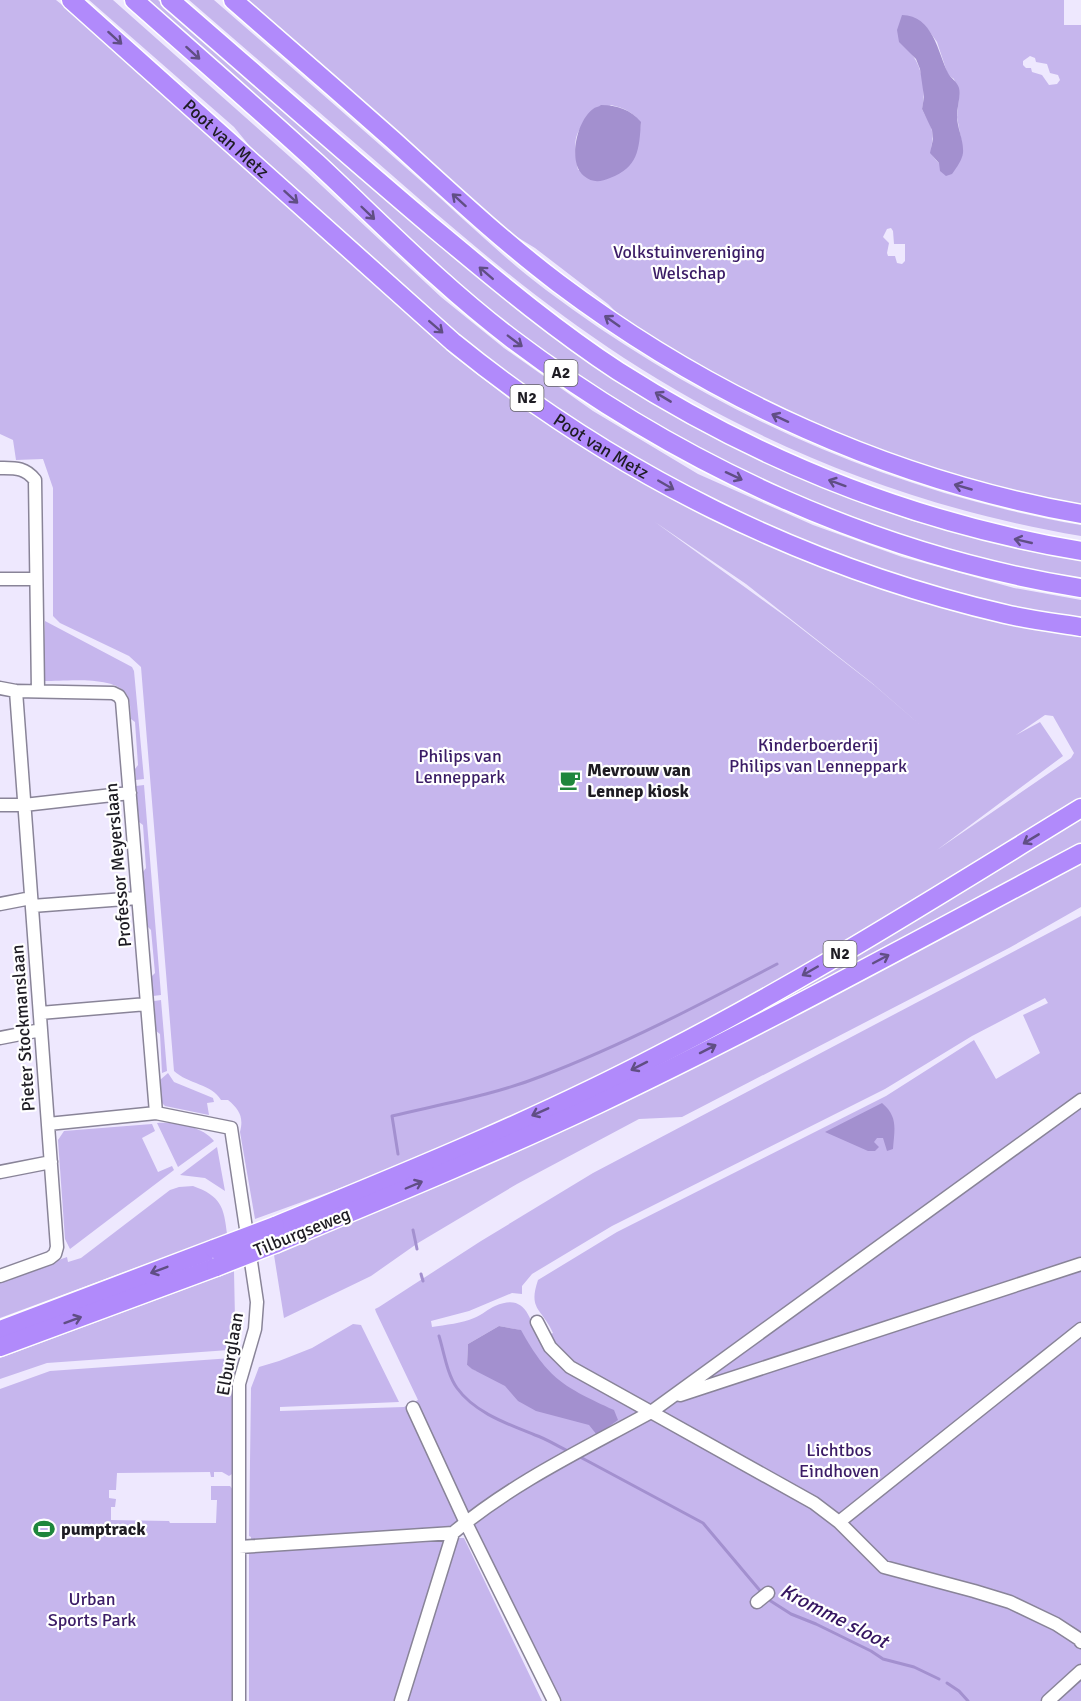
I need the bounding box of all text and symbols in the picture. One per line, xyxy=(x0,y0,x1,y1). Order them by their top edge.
one-way arrow xyxy=(107,31,122,45)
one-way arrow xyxy=(185,46,200,60)
street label: Poot van Metz xyxy=(178,95,273,183)
one-way arrow xyxy=(283,190,298,204)
one-way arrow xyxy=(452,193,467,207)
one-way arrow xyxy=(361,205,376,220)
park label: Volkstuinvereniging Welschap xyxy=(613,241,765,284)
one-way arrow xyxy=(479,266,494,280)
one-way arrow xyxy=(604,315,620,327)
one-way arrow xyxy=(428,320,443,334)
one-way arrow xyxy=(507,334,523,347)
road number: A2 xyxy=(544,360,578,386)
road number: N2 xyxy=(510,385,544,411)
one-way arrow xyxy=(655,391,672,403)
street label: Poot van Metz xyxy=(549,409,653,484)
one-way arrow xyxy=(772,412,790,424)
one-way arrow xyxy=(724,471,742,483)
one-way arrow xyxy=(829,477,847,488)
one-way arrow xyxy=(657,479,674,491)
one-way arrow xyxy=(954,481,973,492)
one-way arrow xyxy=(1014,535,1034,546)
park label: Kinderboerderij Philips van Lenneppark xyxy=(729,734,907,777)
park label: Philips van Lenneppark xyxy=(415,745,505,788)
place label: Mevrouw van Lennep kiosk xyxy=(587,759,691,802)
cafe icon: Mevrouw van Lennep kiosk xyxy=(558,768,582,792)
street label: Professor Meyerslaan xyxy=(100,782,136,948)
one-way arrow xyxy=(1023,833,1040,845)
road number: N2 xyxy=(824,941,856,967)
street label: Pieter Stockmanslaan xyxy=(6,944,40,1112)
one-way arrow xyxy=(872,952,890,964)
one-way arrow xyxy=(802,966,819,978)
one-way arrow xyxy=(699,1042,717,1054)
one-way arrow xyxy=(631,1060,649,1072)
one-way arrow xyxy=(532,1107,550,1119)
one-way arrow xyxy=(405,1179,423,1190)
street label: Tilburgseweg xyxy=(250,1203,354,1261)
one-way arrow xyxy=(150,1265,169,1276)
street label: Elburglaan xyxy=(212,1311,248,1397)
one-way arrow xyxy=(64,1314,82,1325)
park label: Lichtbos Eindhoven xyxy=(799,1439,879,1482)
sports icon: pumptrack xyxy=(32,1517,56,1541)
place label: pumptrack xyxy=(61,1518,146,1540)
water label: Kromme sloot xyxy=(776,1578,894,1655)
park label: Urban Sports Park xyxy=(48,1588,136,1631)

